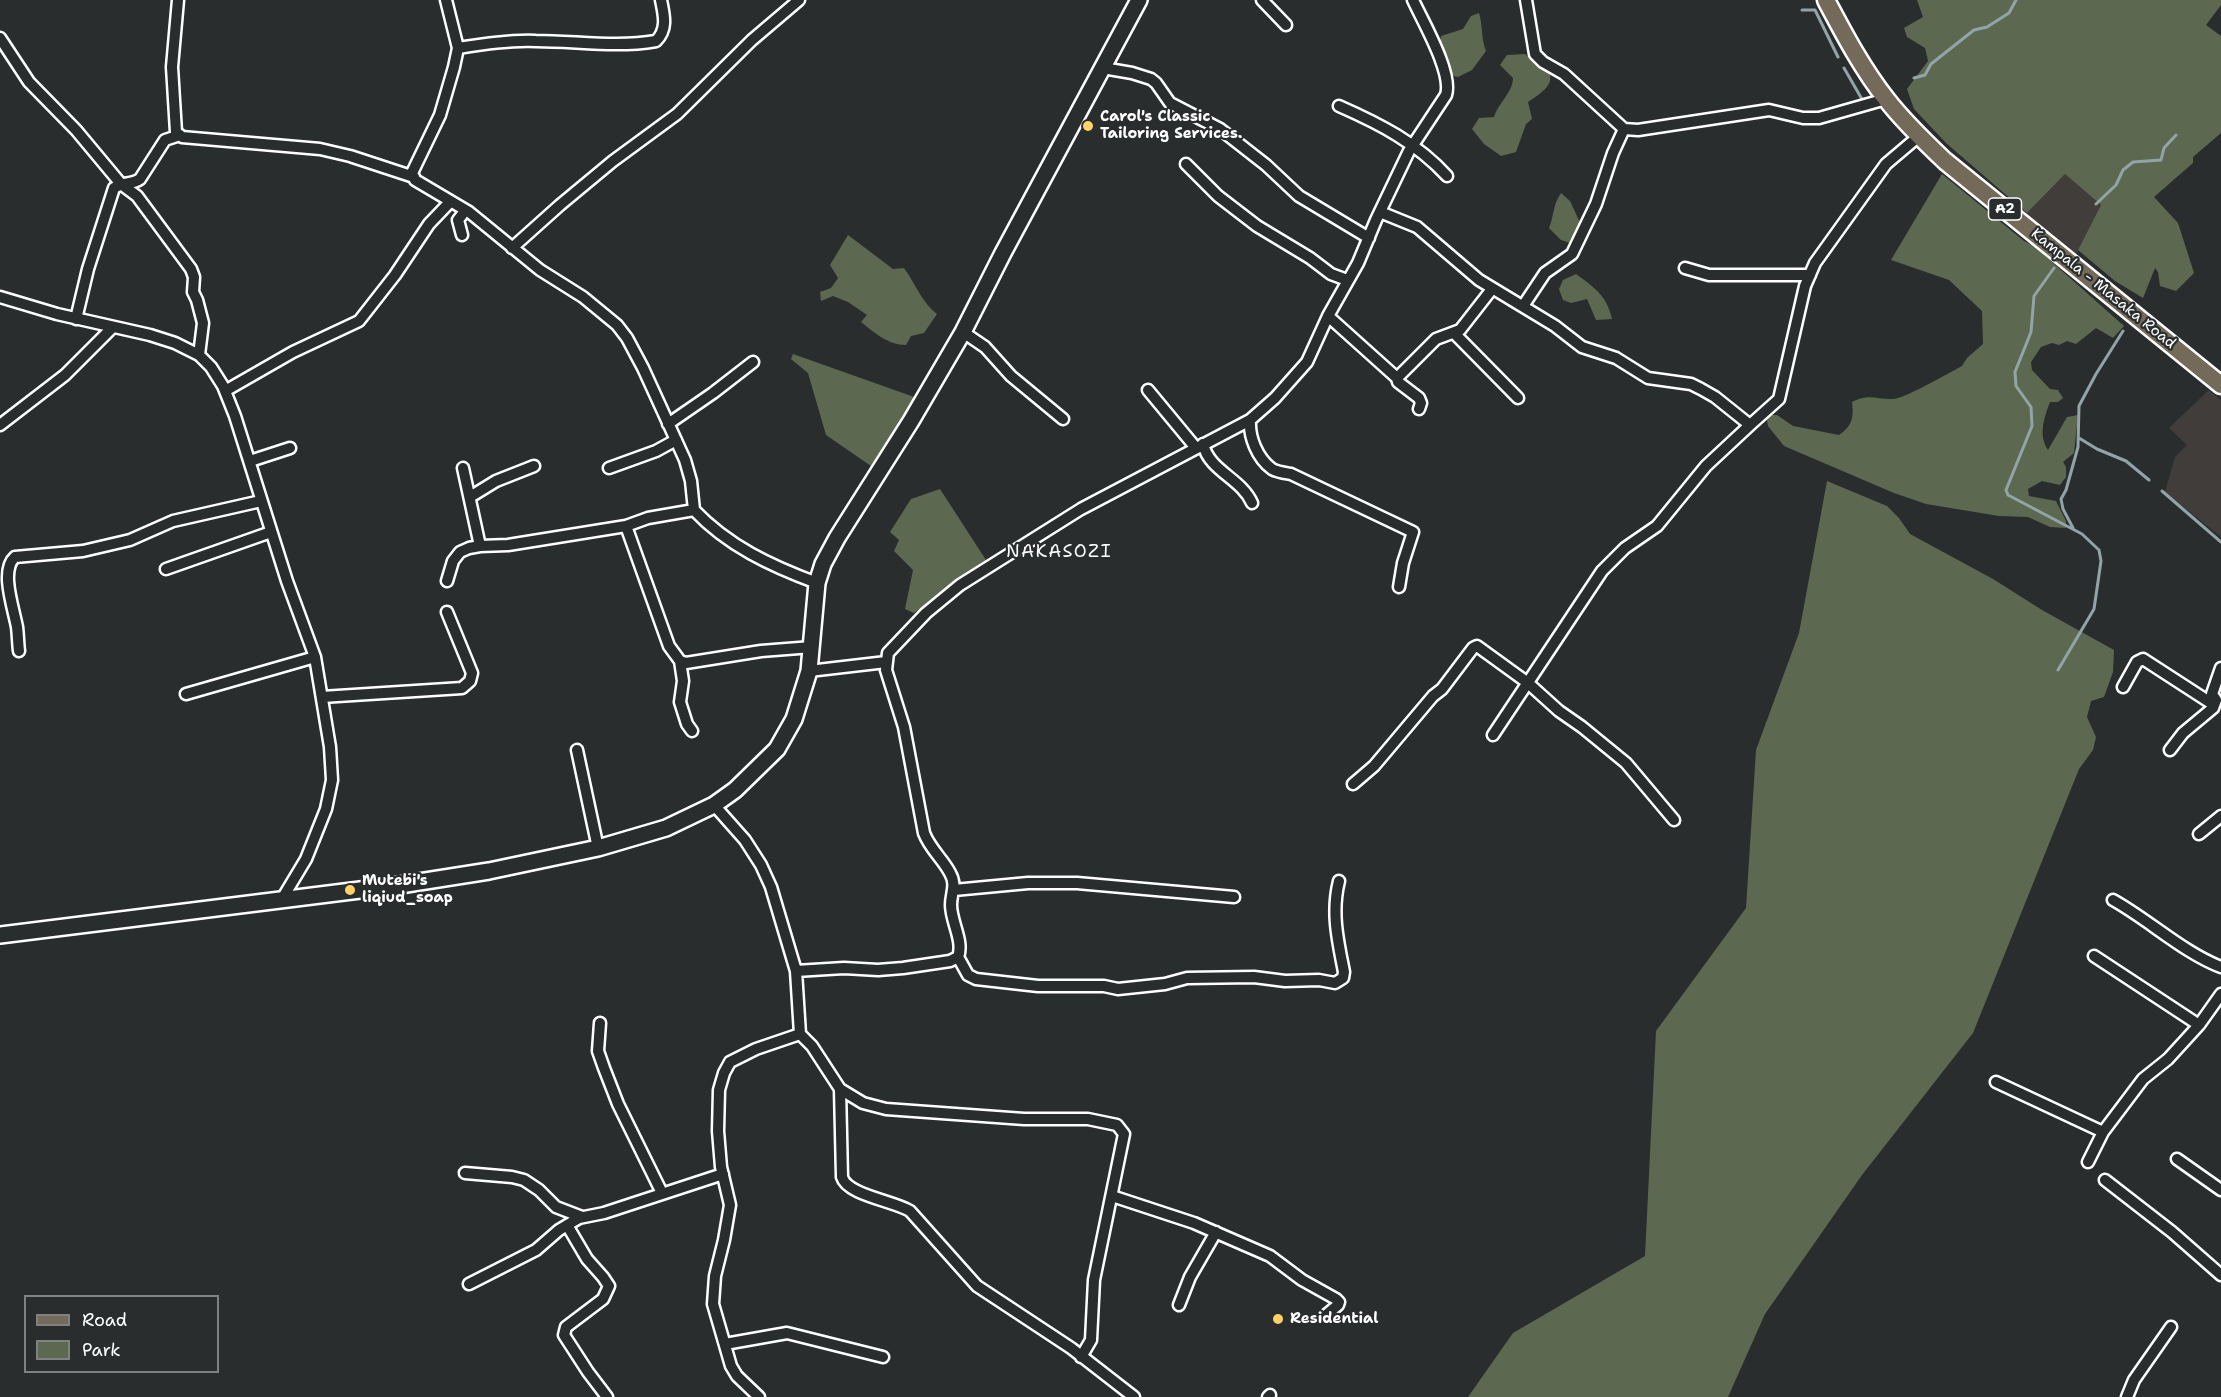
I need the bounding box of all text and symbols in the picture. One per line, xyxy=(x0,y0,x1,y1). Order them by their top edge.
place label: Carol's Classic Tailoring Services. xyxy=(1100,108,1242,143)
marker: Carol's Classic Tailoring Services. xyxy=(1081,119,1095,133)
road number: A2 xyxy=(1988,198,2022,220)
street label: Kampala - Masaka Road xyxy=(2027,225,2179,353)
district label: NAKASOZI xyxy=(1006,541,1112,563)
place label: Mutebi's liqiud_soap xyxy=(362,872,453,907)
marker: Mutebi's liqiud_soap xyxy=(343,883,357,897)
legend xyxy=(24,1295,219,1373)
text: Road xyxy=(82,1308,127,1332)
place label: Residential xyxy=(1290,1310,1378,1328)
marker: Residential xyxy=(1271,1312,1285,1326)
text: Park xyxy=(82,1338,121,1362)

